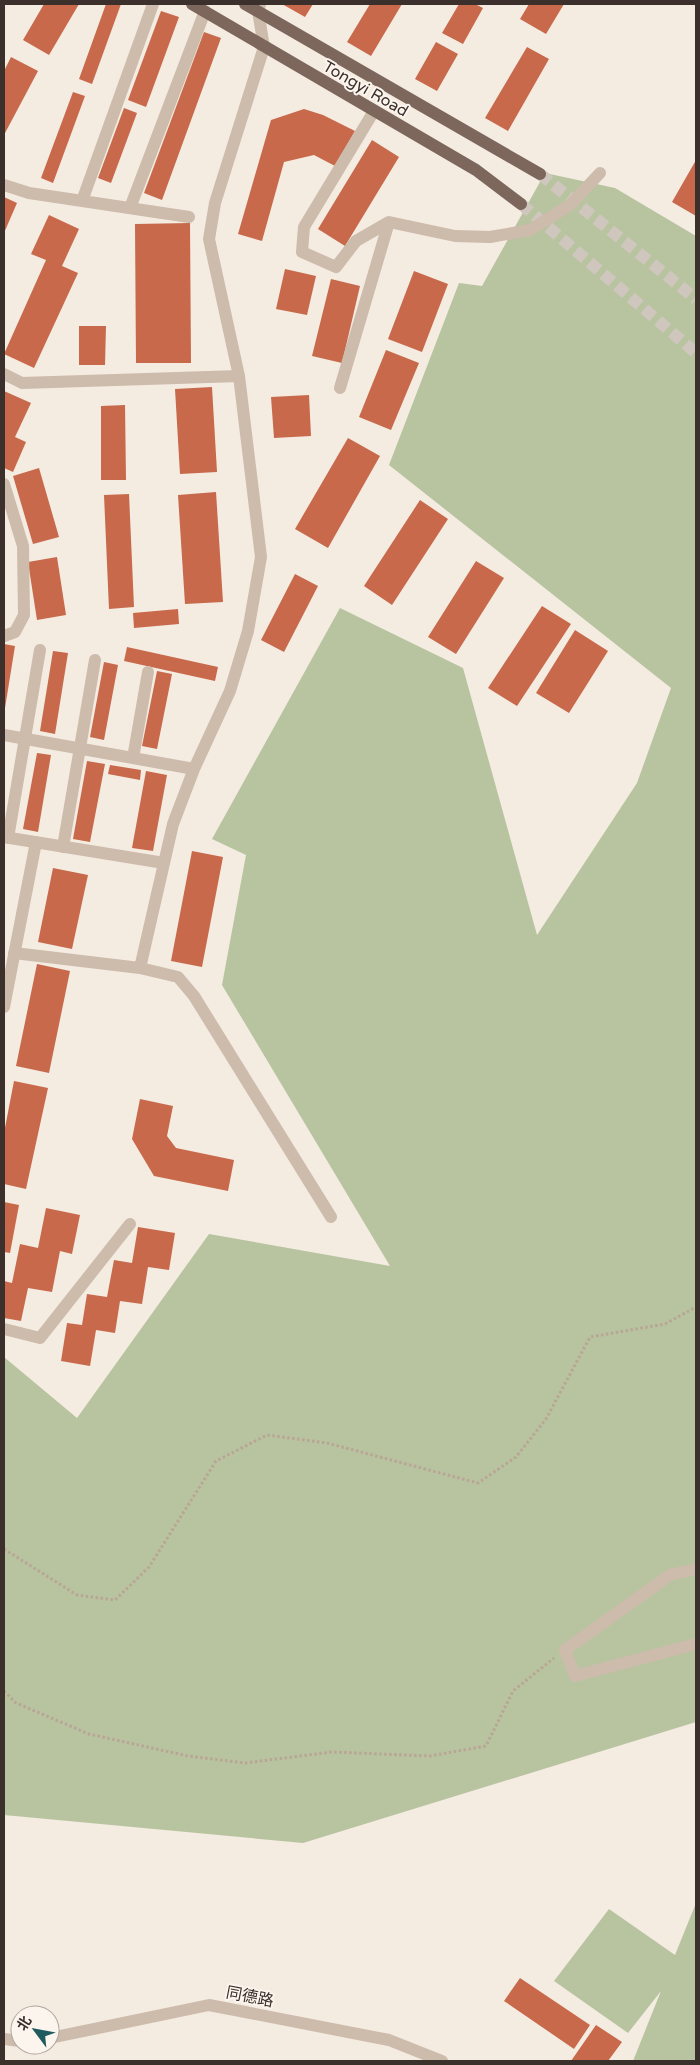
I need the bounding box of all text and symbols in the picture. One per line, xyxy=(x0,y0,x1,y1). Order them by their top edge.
street label: Tongyi Road xyxy=(319,56,412,121)
street label: 同德路 xyxy=(224,1983,275,2011)
north arrow xyxy=(10,2005,60,2055)
text: 北 xyxy=(13,2013,35,2034)

